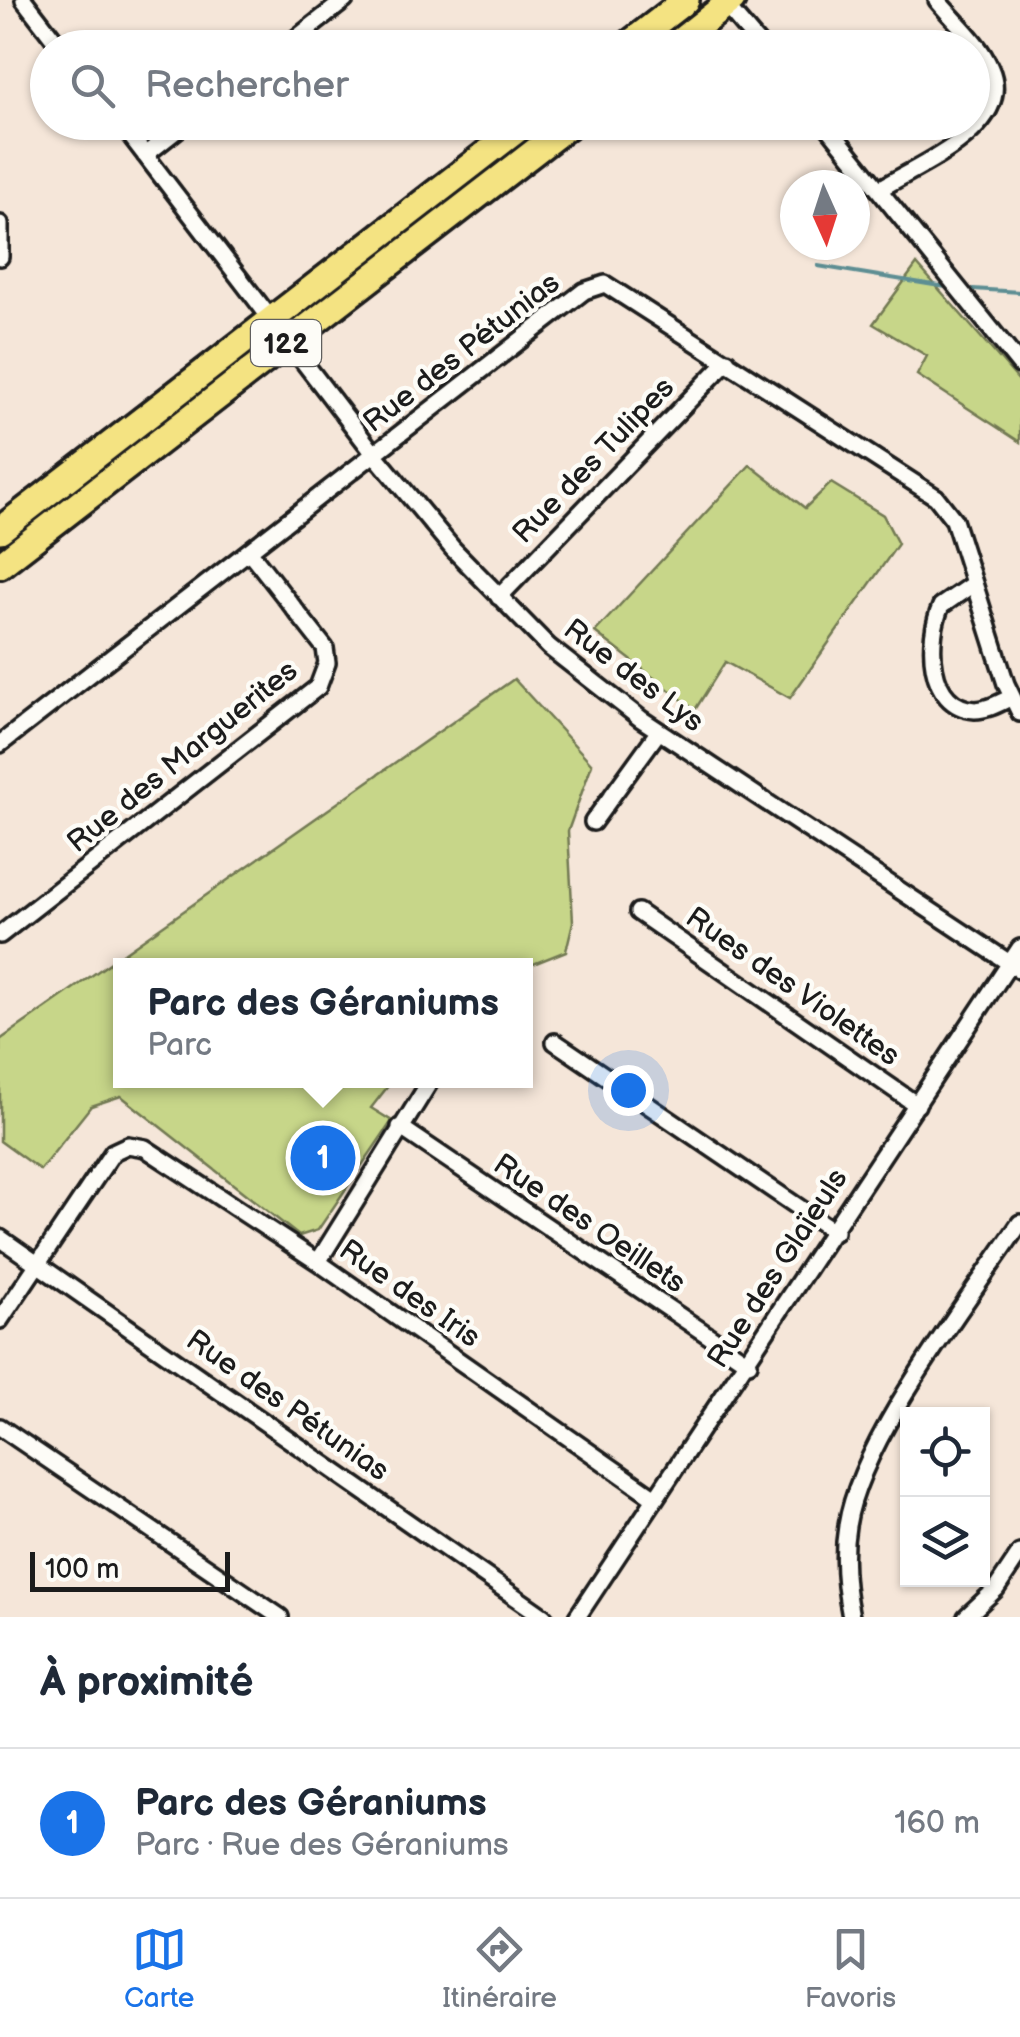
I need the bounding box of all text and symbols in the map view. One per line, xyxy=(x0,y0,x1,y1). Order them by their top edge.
search box xyxy=(30,30,990,140)
icon: search xyxy=(65,58,120,113)
text: Rechercher xyxy=(145,63,349,108)
north arrow xyxy=(780,170,870,260)
street label: Rue des Pétunias xyxy=(356,265,567,441)
road number: 122 xyxy=(251,320,321,366)
street label: Rue des Tulipes xyxy=(505,370,682,551)
street label: Rue des Lys xyxy=(556,611,711,740)
street label: Rue des Marguerites xyxy=(60,653,305,861)
street label: Rues des Violettes xyxy=(679,900,906,1074)
popup xyxy=(113,958,533,1088)
text: Parc des Géraniums xyxy=(147,981,499,1026)
text: Parc xyxy=(147,1026,212,1065)
your location xyxy=(603,1065,654,1116)
pin: 1 xyxy=(290,1120,356,1196)
street label: Rue des Oeillets xyxy=(487,1146,692,1301)
street label: Rue des Glaïeuls xyxy=(700,1162,856,1375)
street label: Rue des Iris xyxy=(332,1232,487,1356)
street label: Rue des Pétunias xyxy=(179,1322,396,1489)
map controls xyxy=(900,1407,990,1587)
button: locate xyxy=(900,1407,990,1497)
button: layers xyxy=(900,1497,990,1587)
scale bar xyxy=(30,1547,230,1592)
text: 100 m xyxy=(45,1553,119,1586)
text: À proximité xyxy=(40,1657,253,1708)
text: Parc des Géraniums xyxy=(135,1781,487,1826)
text: 1 xyxy=(66,1804,79,1843)
text: 160 m xyxy=(894,1804,980,1843)
text: Parc · Rue des Géraniums xyxy=(135,1826,509,1865)
tab: Carte xyxy=(124,1922,194,2015)
tab: Itinéraire xyxy=(442,1922,557,2015)
tab: Favoris xyxy=(805,1922,896,2015)

